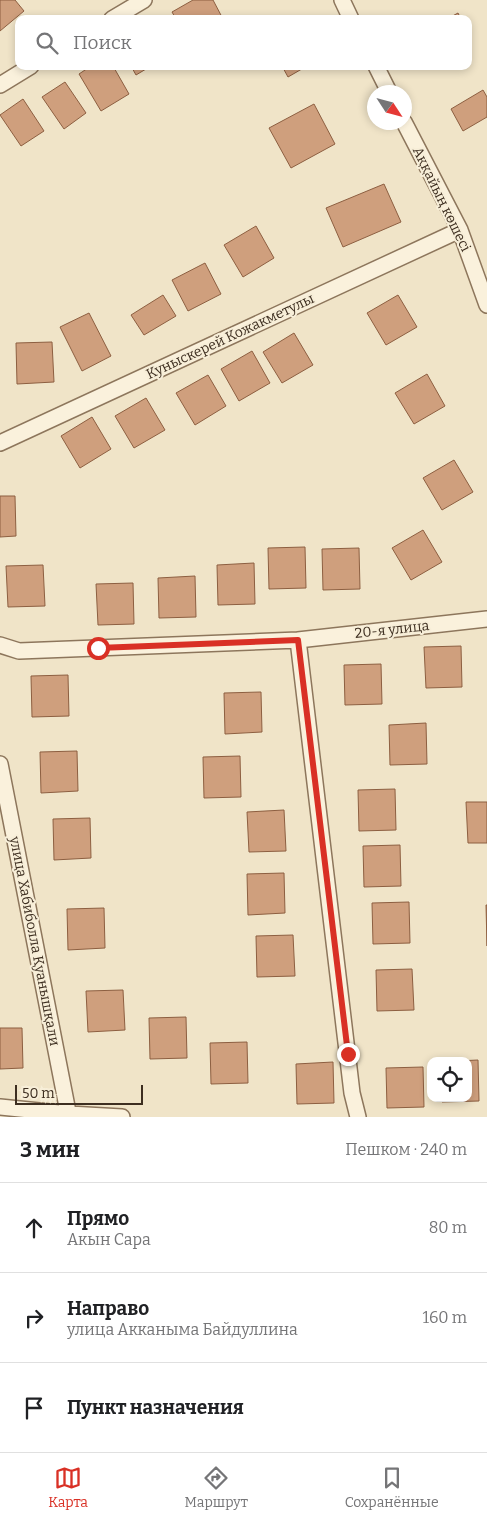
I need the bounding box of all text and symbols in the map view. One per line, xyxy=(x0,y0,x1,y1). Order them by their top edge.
search box xyxy=(15,15,472,70)
icon: search xyxy=(33,29,61,57)
text: Поиск xyxy=(73,31,132,54)
north arrow xyxy=(367,85,412,130)
street label: Аққайың көшесі xyxy=(409,144,474,254)
street label: Куныскерей Кожакметулы xyxy=(144,290,317,383)
street label: 20-я улица xyxy=(354,617,430,642)
route start xyxy=(87,637,110,660)
street label: улица Хабиболла Қуанышқали xyxy=(6,834,63,1047)
route end xyxy=(337,1043,360,1066)
map controls xyxy=(427,1057,472,1102)
button: locate xyxy=(427,1057,472,1102)
scale bar xyxy=(15,1082,142,1105)
text: 50 m xyxy=(22,1085,55,1102)
text: 3 мин xyxy=(20,1137,80,1163)
text: Пешком · 240 m xyxy=(345,1140,467,1159)
text: Прямо xyxy=(67,1207,129,1230)
icon: ahead xyxy=(20,1214,48,1242)
text: 80 m xyxy=(429,1218,467,1237)
text: Акын Сара xyxy=(67,1230,151,1249)
text: Направо xyxy=(67,1297,149,1320)
icon: right xyxy=(20,1304,48,1332)
text: 160 m xyxy=(422,1308,467,1327)
text: улица Акканыма Байдуллина xyxy=(67,1320,298,1339)
icon: arrive xyxy=(20,1394,48,1422)
text: Пункт назначения xyxy=(67,1396,244,1419)
tab: Карта xyxy=(48,1464,88,1511)
tab: Маршрут xyxy=(185,1464,248,1511)
tab: Сохранённые xyxy=(345,1464,439,1511)

